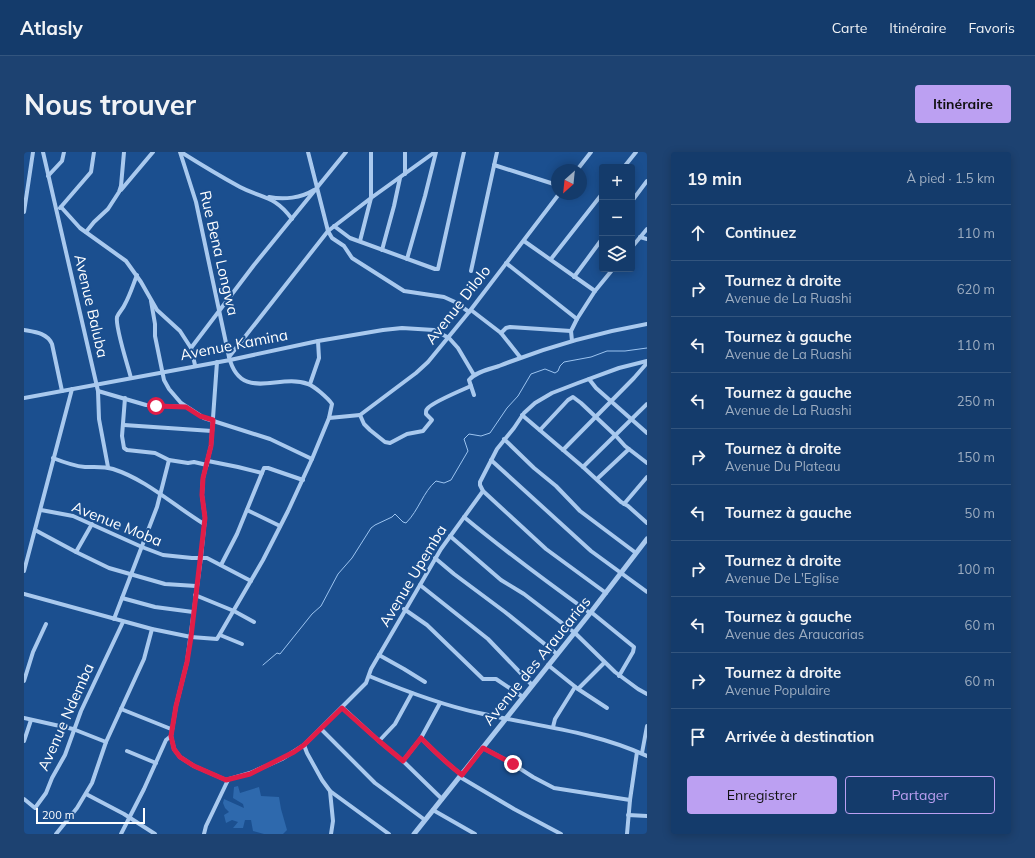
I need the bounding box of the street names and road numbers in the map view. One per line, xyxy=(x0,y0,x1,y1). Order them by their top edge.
street label: Rue Bena Longwa xyxy=(196,189,243,317)
street label: Avenue Baluba xyxy=(70,252,113,359)
street label: Avenue Dilolo xyxy=(421,261,494,348)
street label: Avenue Kamina xyxy=(178,325,289,364)
street label: Avenue Moba xyxy=(69,497,165,550)
street label: Avenue Upemba xyxy=(375,521,450,630)
street label: Avenue des Araucarias xyxy=(479,592,595,729)
street label: Avenue Ndemba xyxy=(33,660,98,774)

